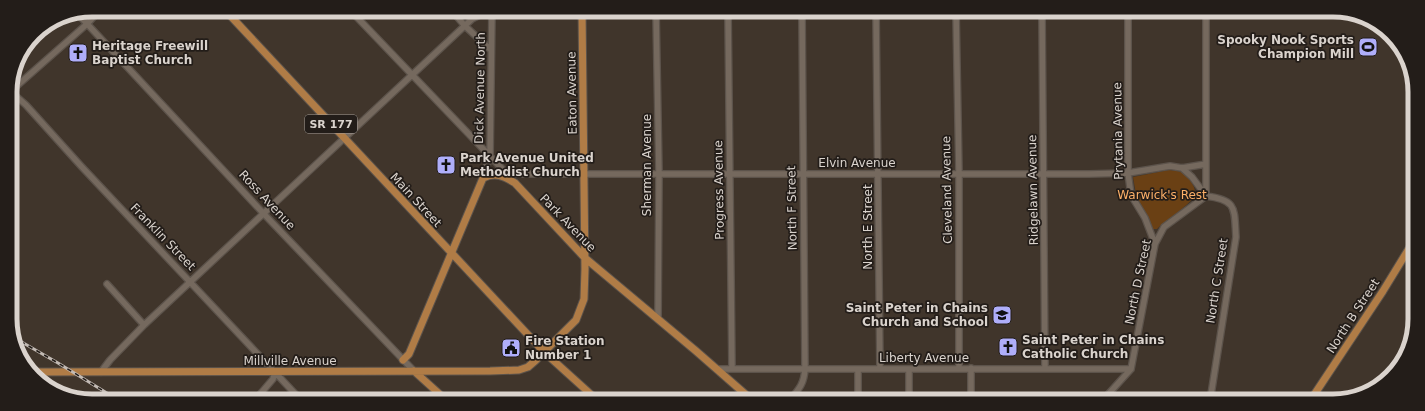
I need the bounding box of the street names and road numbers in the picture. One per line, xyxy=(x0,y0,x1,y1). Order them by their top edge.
street label: Dick Avenue North xyxy=(472,32,488,144)
street label: Eaton Avenue xyxy=(564,51,580,135)
street label: Prytania Avenue xyxy=(1110,82,1126,180)
street label: Sherman Avenue xyxy=(640,114,654,216)
road number: SR 177 xyxy=(305,115,357,133)
street label: Ridgelawn Avenue xyxy=(1025,134,1041,246)
street label: Cleveland Avenue xyxy=(939,136,955,244)
street label: Progress Avenue xyxy=(711,140,727,240)
street label: Elvin Avenue xyxy=(818,156,896,170)
street label: North F Street xyxy=(784,165,800,250)
street label: Ross Avenue xyxy=(236,167,298,233)
street label: Main Street xyxy=(387,170,445,230)
street label: North E Street xyxy=(861,184,875,270)
street label: Park Avenue xyxy=(537,191,599,255)
street label: Franklin Street xyxy=(128,201,199,274)
street label: North C Street xyxy=(1203,237,1231,325)
street label: North D Street xyxy=(1122,238,1154,326)
street label: North B Street xyxy=(1324,276,1382,356)
street label: Liberty Avenue xyxy=(879,351,969,365)
street label: Millville Avenue xyxy=(243,354,337,368)

